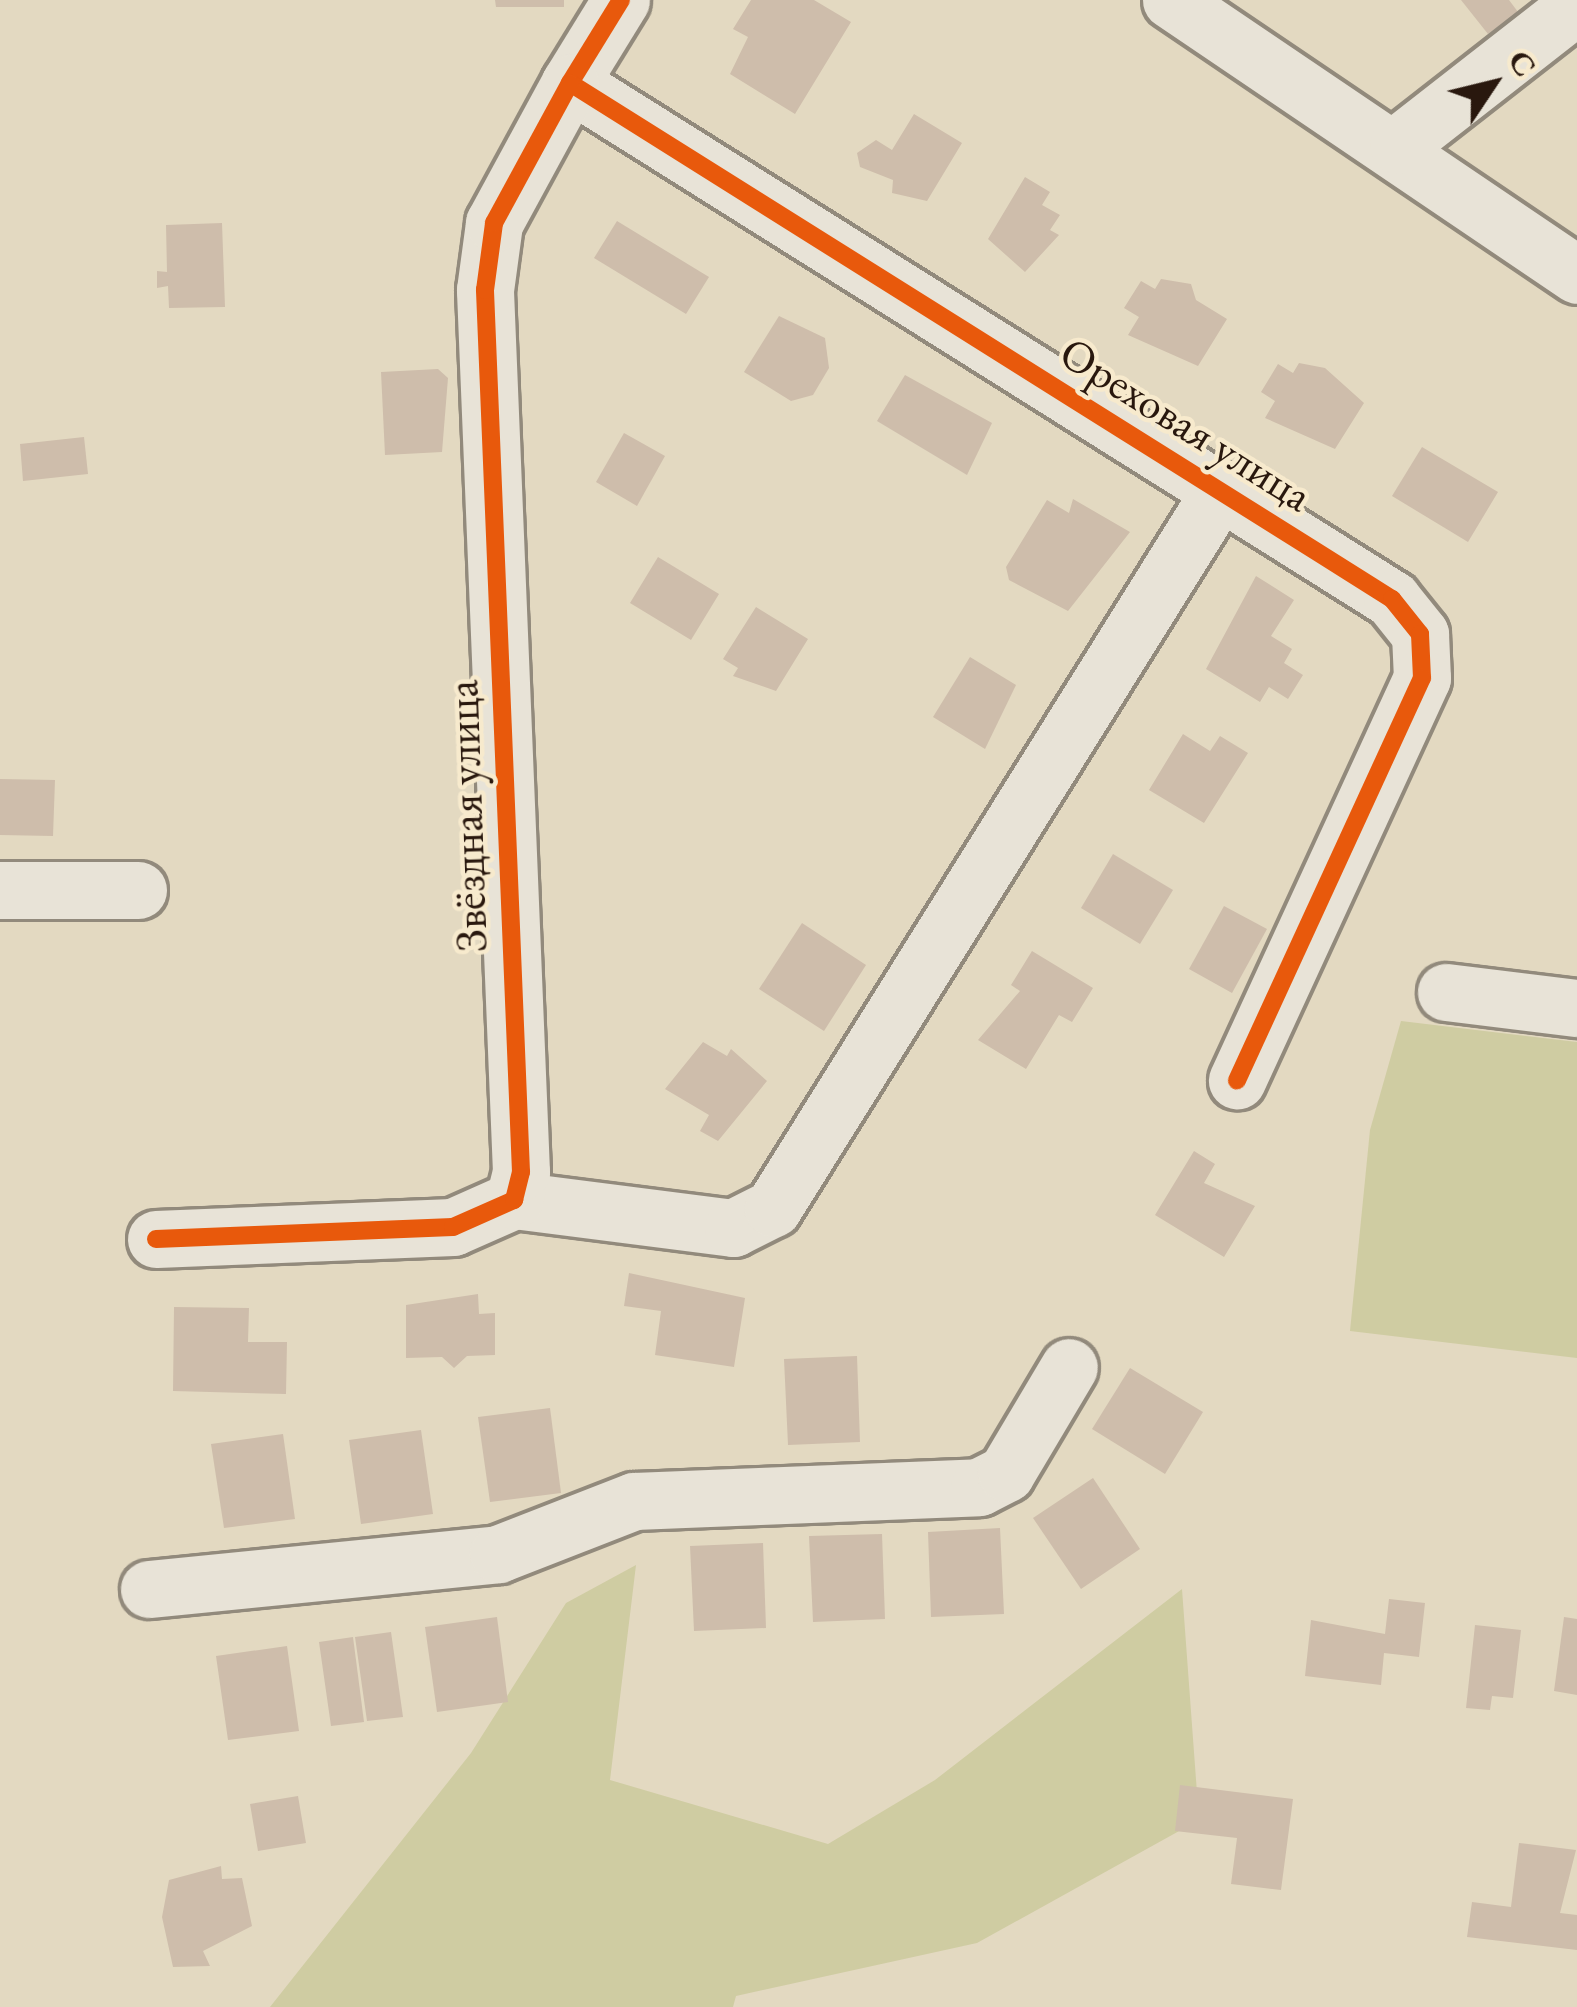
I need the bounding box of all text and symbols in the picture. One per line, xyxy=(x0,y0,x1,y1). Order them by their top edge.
north arrow xyxy=(1433,24,1553,144)
text: С xyxy=(1499,41,1547,85)
street label: Ореховая улица xyxy=(1050,325,1322,523)
street label: Звёздная улица xyxy=(435,679,499,953)

